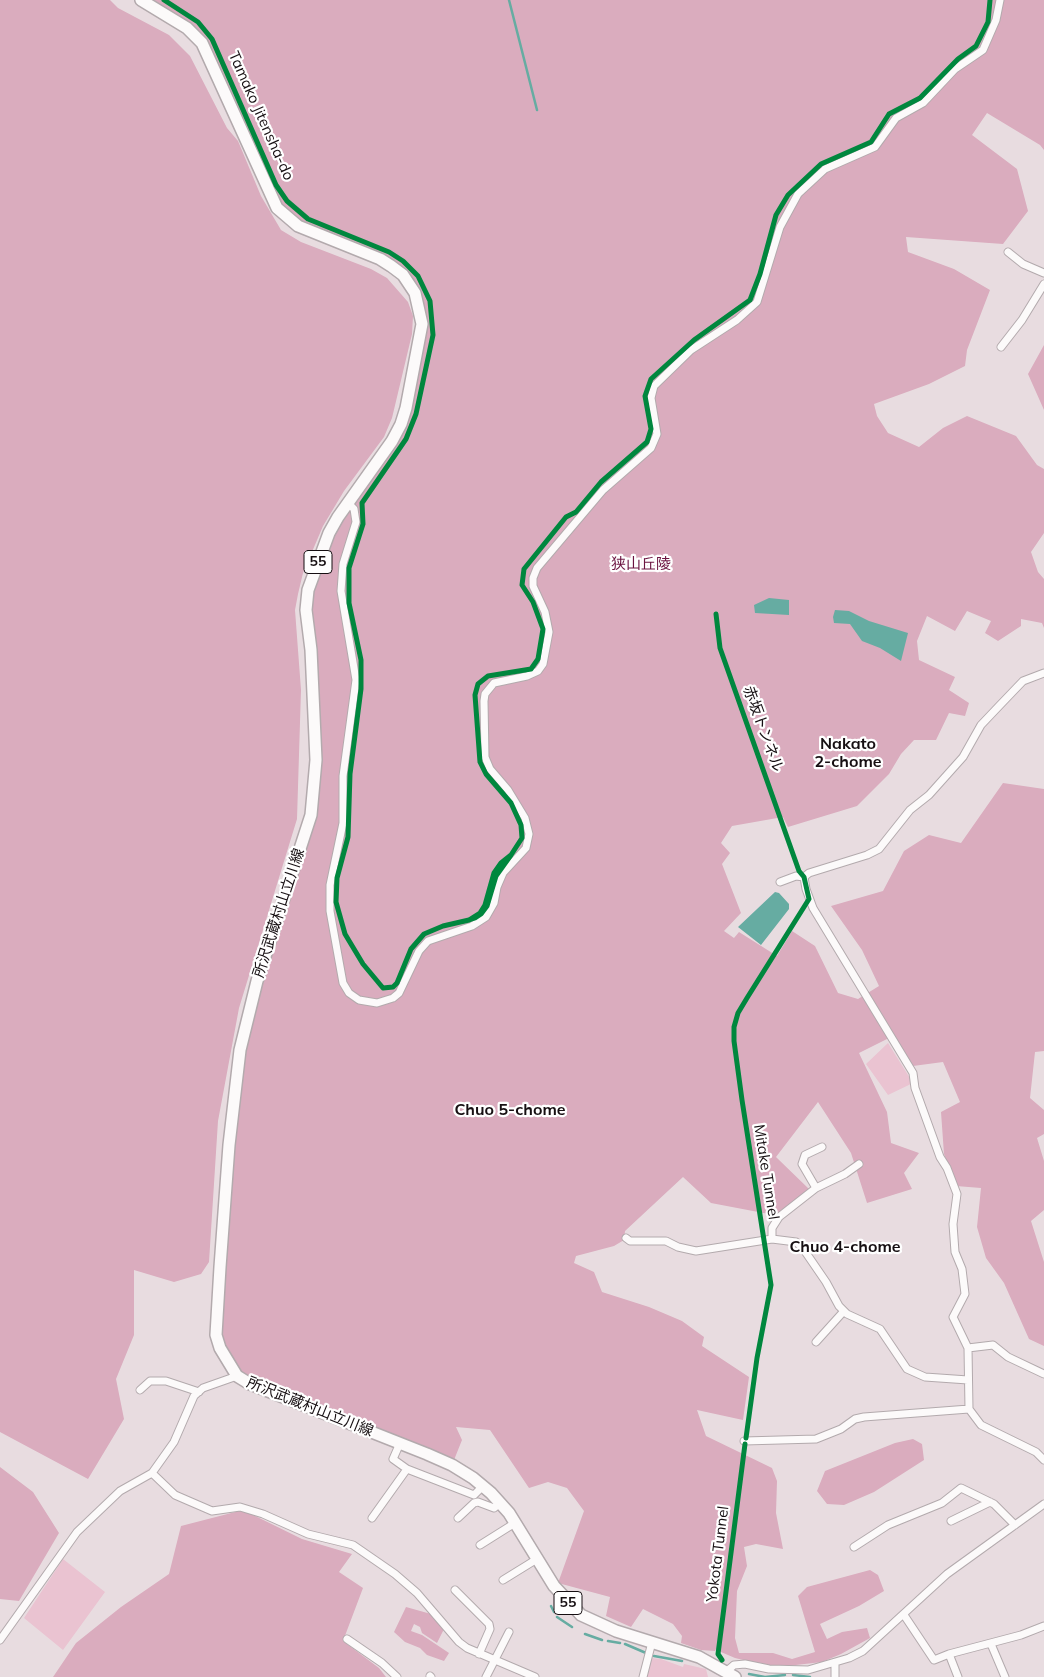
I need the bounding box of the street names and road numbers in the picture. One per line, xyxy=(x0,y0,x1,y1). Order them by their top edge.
street label: Tamako Jitensha-do xyxy=(224,49,298,183)
road number: 55 xyxy=(304,550,332,574)
street label: 赤坂トンネル xyxy=(739,684,787,774)
street label: 所沢武蔵村山立川線 xyxy=(250,846,308,980)
street label: Mitake Tunnel xyxy=(750,1123,782,1221)
street label: 所沢武蔵村山立川線 xyxy=(244,1373,376,1441)
street label: Yokota Tunnel xyxy=(703,1505,733,1603)
road number: 55 xyxy=(554,1592,582,1615)

